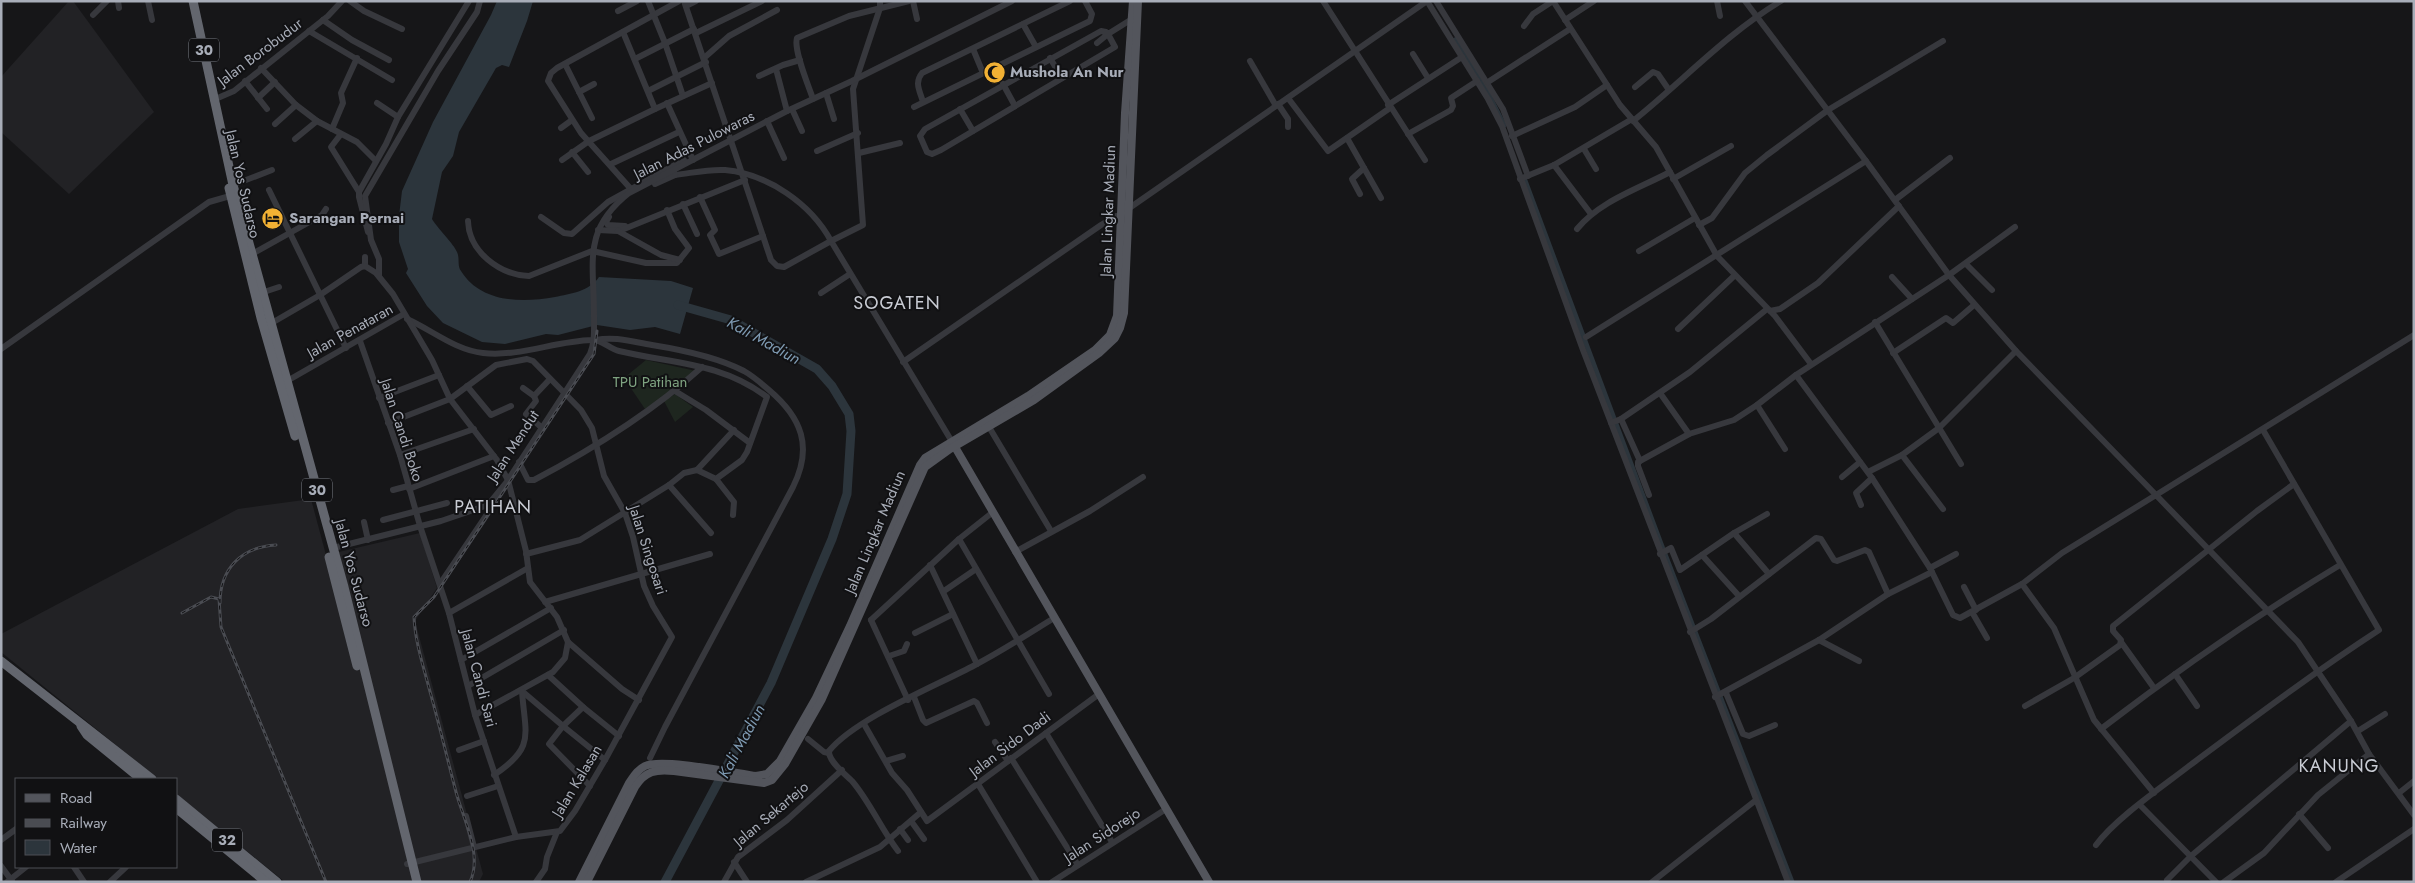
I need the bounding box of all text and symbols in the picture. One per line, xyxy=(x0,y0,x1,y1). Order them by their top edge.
street label: Jalan Borobudur xyxy=(211,12,308,93)
road number: 30 xyxy=(189,38,219,62)
mosque icon: Mushola An Nur xyxy=(982,60,1006,84)
place label: Mushola An Nur xyxy=(1010,61,1125,83)
street label: Jalan Adas Pulowaras xyxy=(628,105,758,186)
street label: Jalan Yos Sudarso xyxy=(219,126,266,240)
street label: Jalan Lingkar Madiun xyxy=(1095,145,1121,279)
hotel icon: Sarangan Pernai xyxy=(261,206,285,230)
place label: Sarangan Pernai xyxy=(289,207,404,229)
district label: SOGATEN xyxy=(853,290,941,316)
street label: Jalan Penataran xyxy=(301,298,397,365)
water label: Kali Madiun xyxy=(723,311,805,370)
park label: TPU Patihan xyxy=(613,371,687,393)
street label: Jalan Candi Boko xyxy=(374,374,429,484)
street label: Jalan Mendut xyxy=(480,405,545,488)
street label: Jalan Lingkar Madiun xyxy=(838,467,911,599)
road number: 30 xyxy=(302,478,332,502)
district label: PATIHAN xyxy=(454,494,532,520)
street label: Jalan Singosari xyxy=(623,501,673,598)
street label: Jalan Yos Sudarso xyxy=(329,515,379,629)
street label: Jalan Candi Sari xyxy=(455,625,503,729)
water label: Kali Madiun xyxy=(712,700,771,782)
street label: Jalan Sido Dadi xyxy=(963,706,1055,783)
street label: Jalan Kalasan xyxy=(546,740,607,823)
district label: KANUNG xyxy=(2298,753,2380,779)
street label: Jalan Sekartejo xyxy=(727,776,813,853)
legend xyxy=(15,778,178,868)
text: Road xyxy=(60,787,92,809)
street label: Jalan Sidorejo xyxy=(1058,802,1145,869)
text: Railway xyxy=(60,812,107,834)
road number: 32 xyxy=(212,828,242,852)
text: Water xyxy=(60,837,98,859)

